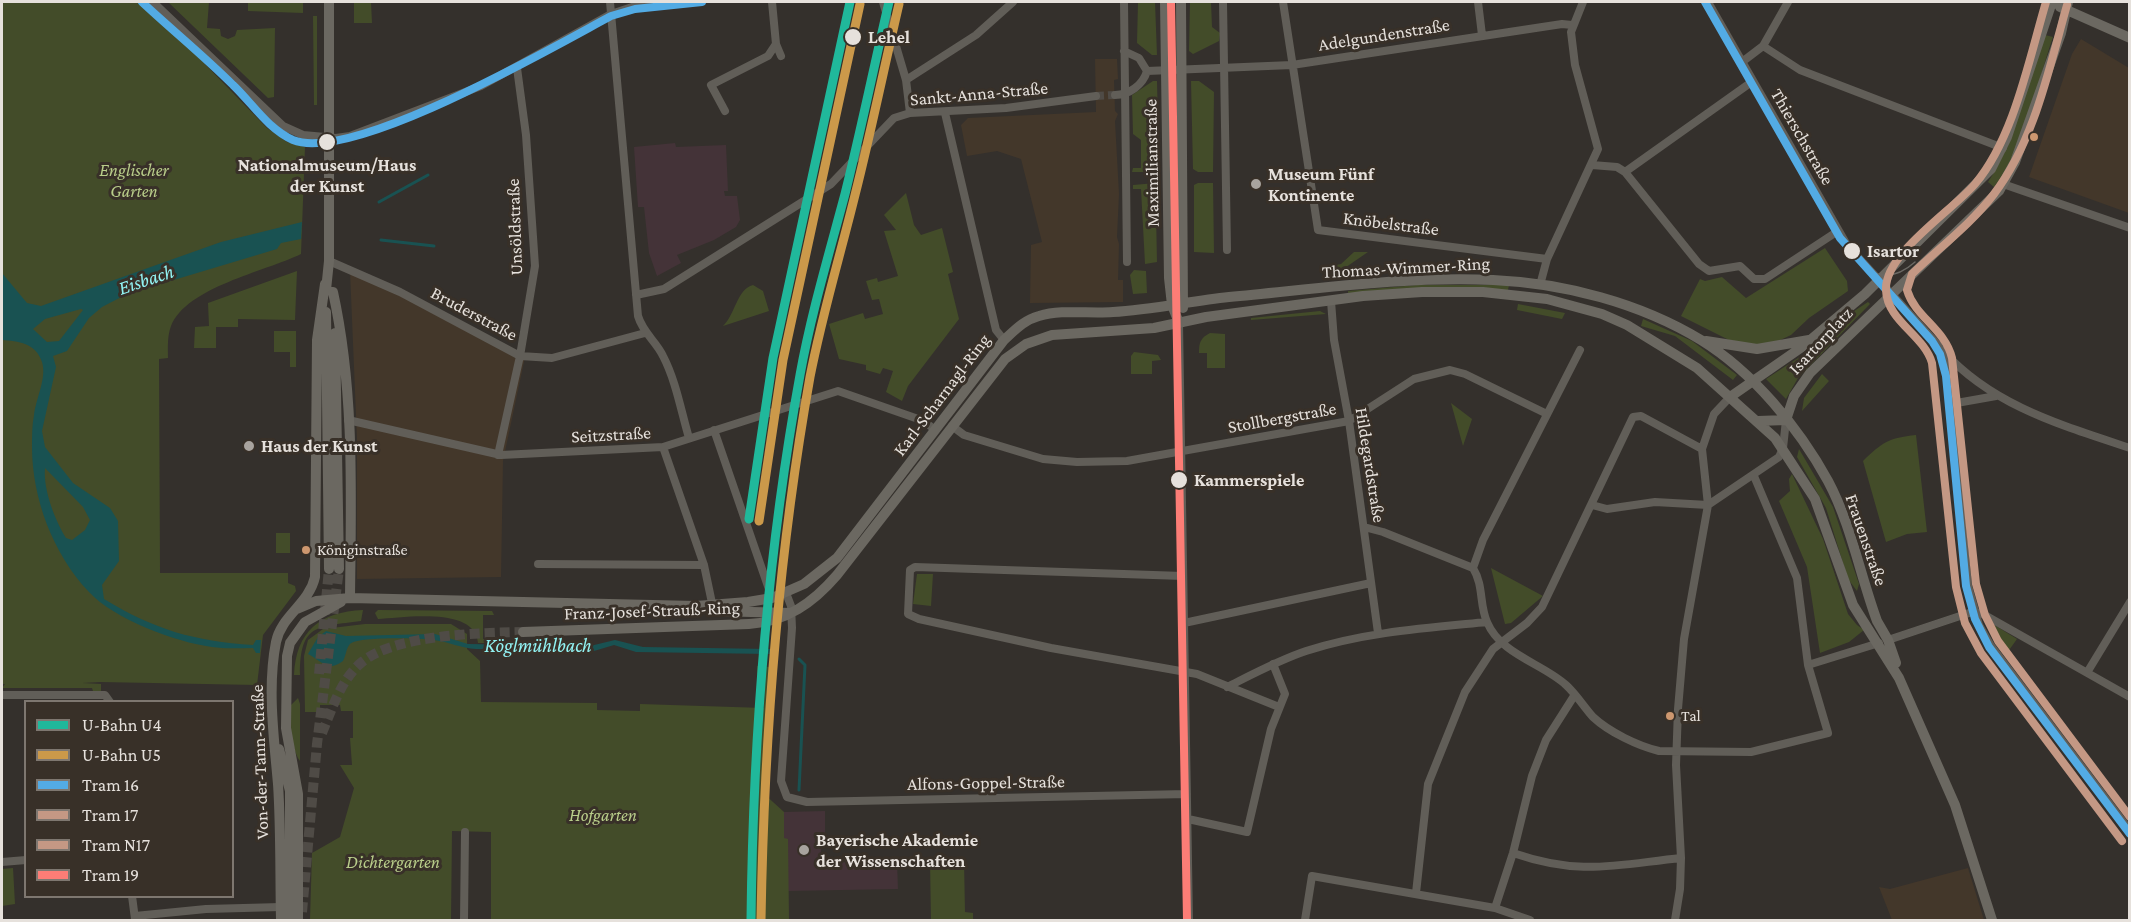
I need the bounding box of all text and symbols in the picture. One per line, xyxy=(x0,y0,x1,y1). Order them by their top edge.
street label: Adelgundenstraße xyxy=(1317,14,1451,56)
place label: Lehel xyxy=(868,26,910,48)
marker: Lehel xyxy=(843,27,863,47)
street label: Sankt-Anna-Straße xyxy=(909,77,1049,111)
street label: Thierschstraße xyxy=(1766,85,1838,189)
street label: Maximilianstraße xyxy=(1140,99,1164,227)
unlabelled marker xyxy=(2028,131,2040,143)
marker: Nationalmuseum/Haus der Kunst xyxy=(317,132,337,152)
place label: Nationalmuseum/Haus der Kunst xyxy=(238,154,416,196)
park label: Englischer Garten xyxy=(99,159,169,201)
place label: Museum Fünf Kontinente xyxy=(1268,163,1374,206)
marker: Museum Fünf Kontinente xyxy=(1249,177,1263,191)
street label: Unsöldstraße xyxy=(503,178,527,276)
street label: Knöbelstraße xyxy=(1342,207,1440,241)
place label: Isartor xyxy=(1867,240,1919,262)
marker: Isartor xyxy=(1842,241,1862,261)
street label: Thomas-Wimmer-Ring xyxy=(1321,253,1491,283)
water label: Eisbach xyxy=(115,259,177,301)
street label: Bruderstraße xyxy=(427,282,521,346)
street label: Isartorplatz xyxy=(1784,303,1858,379)
street label: Karl-Scharnagl-Ring xyxy=(889,330,995,460)
street label: Stollbergstraße xyxy=(1226,398,1338,438)
street label: Hildegardstraße xyxy=(1350,406,1390,524)
street label: Seitzstraße xyxy=(571,422,651,448)
place label: Haus der Kunst xyxy=(261,435,377,457)
marker: Haus der Kunst xyxy=(242,439,256,453)
place label: Kammerspiele xyxy=(1194,469,1304,491)
marker: Kammerspiele xyxy=(1169,470,1189,490)
street label: Frauenstraße xyxy=(1840,491,1892,589)
place label: Königinstraße xyxy=(317,540,408,560)
marker: Königinstraße xyxy=(300,544,312,556)
street label: Franz-Josef-Strauß-Ring xyxy=(564,597,740,625)
water label: Köglmühlbach xyxy=(484,634,592,658)
street label: Von-der-Tann-Straße xyxy=(247,684,273,840)
legend xyxy=(24,700,234,898)
place label: Tal xyxy=(1681,706,1701,726)
marker: Tal xyxy=(1664,710,1676,722)
text: U-Bahn U4 xyxy=(82,715,162,735)
text: U-Bahn U5 xyxy=(82,745,161,765)
street label: Alfons-Goppel-Straße xyxy=(907,771,1065,795)
text: Tram 16 xyxy=(82,775,139,795)
park label: Hofgarten xyxy=(569,804,637,826)
text: Tram 17 xyxy=(82,805,138,825)
place label: Bayerische Akademie der Wissenschaften xyxy=(816,829,978,872)
text: Tram N17 xyxy=(82,835,150,855)
marker: Bayerische Akademie der Wissenschaften xyxy=(797,843,811,857)
park label: Dichtergarten xyxy=(346,851,440,873)
text: Tram 19 xyxy=(82,865,139,885)

